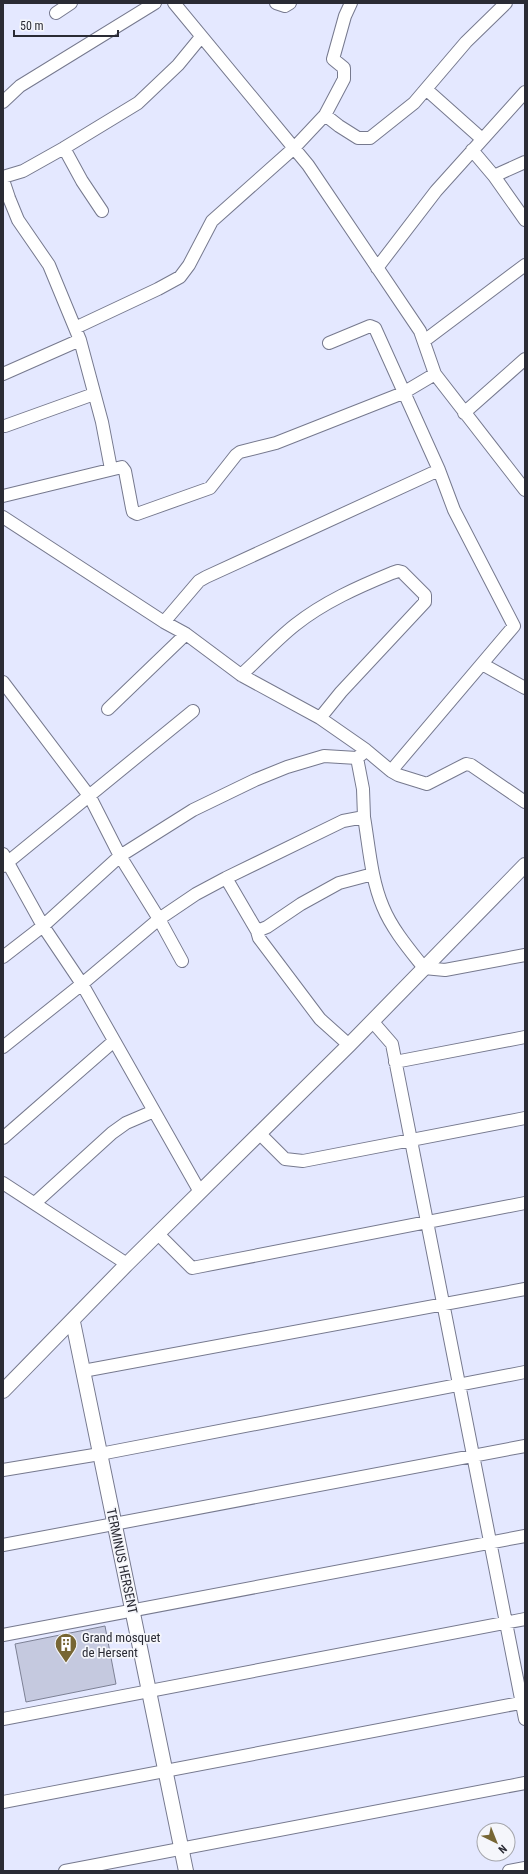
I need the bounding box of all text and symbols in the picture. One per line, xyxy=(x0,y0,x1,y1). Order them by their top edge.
scale bar xyxy=(14,12,118,38)
text: 50 m xyxy=(20,19,44,33)
street label: TERMINUS HERSENT xyxy=(103,1507,141,1615)
place label: Grand mosquet de Hersent xyxy=(82,1630,160,1660)
building icon: Grand mosquet de Hersent xyxy=(53,1631,79,1664)
north arrow xyxy=(476,1822,516,1862)
text: N xyxy=(495,1842,509,1856)

